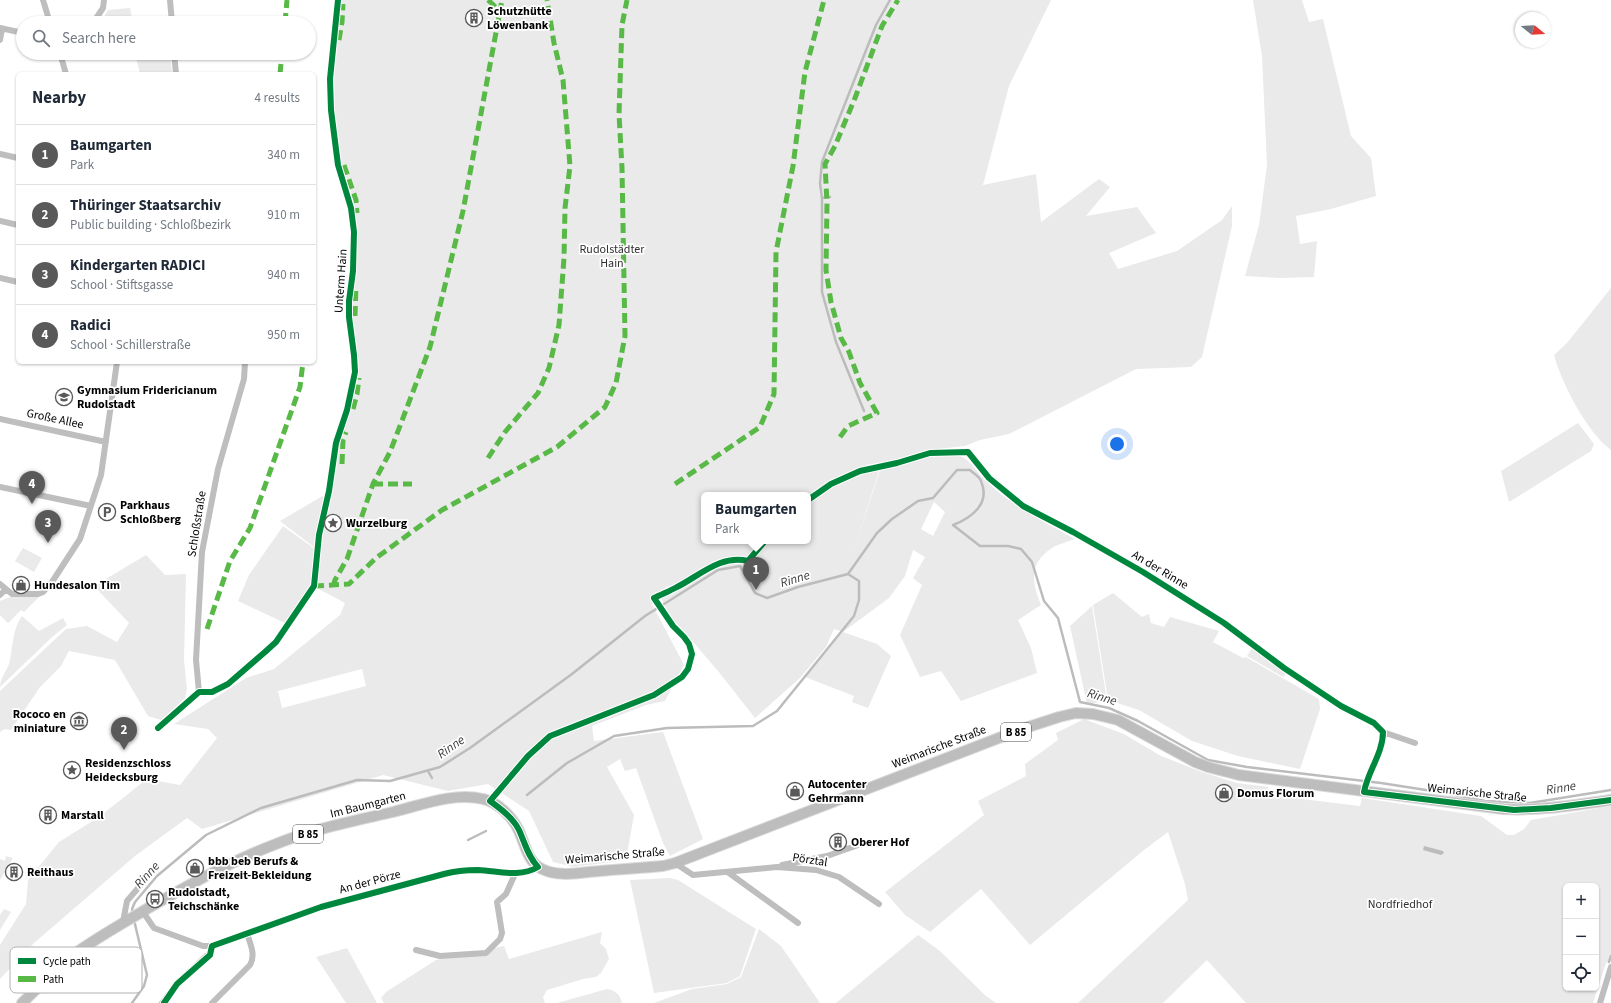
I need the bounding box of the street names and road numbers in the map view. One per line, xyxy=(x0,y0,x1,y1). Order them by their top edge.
street label: Unterm Hain xyxy=(330,248,352,314)
street label: Große Allee xyxy=(25,405,85,433)
street label: Schloßstraße xyxy=(183,490,211,558)
street label: An der Rinne xyxy=(1128,546,1192,594)
street label: Weimarische Straße xyxy=(889,721,989,773)
road number: B 85 xyxy=(1001,723,1031,741)
street label: Weimarische Straße xyxy=(1426,779,1528,807)
street label: Im Baumgarten xyxy=(328,787,408,823)
road number: B 85 xyxy=(293,825,323,843)
street label: Weimarische Straße xyxy=(565,843,665,869)
street label: Pörztal xyxy=(791,849,829,871)
street label: An der Pörze xyxy=(338,866,403,898)

